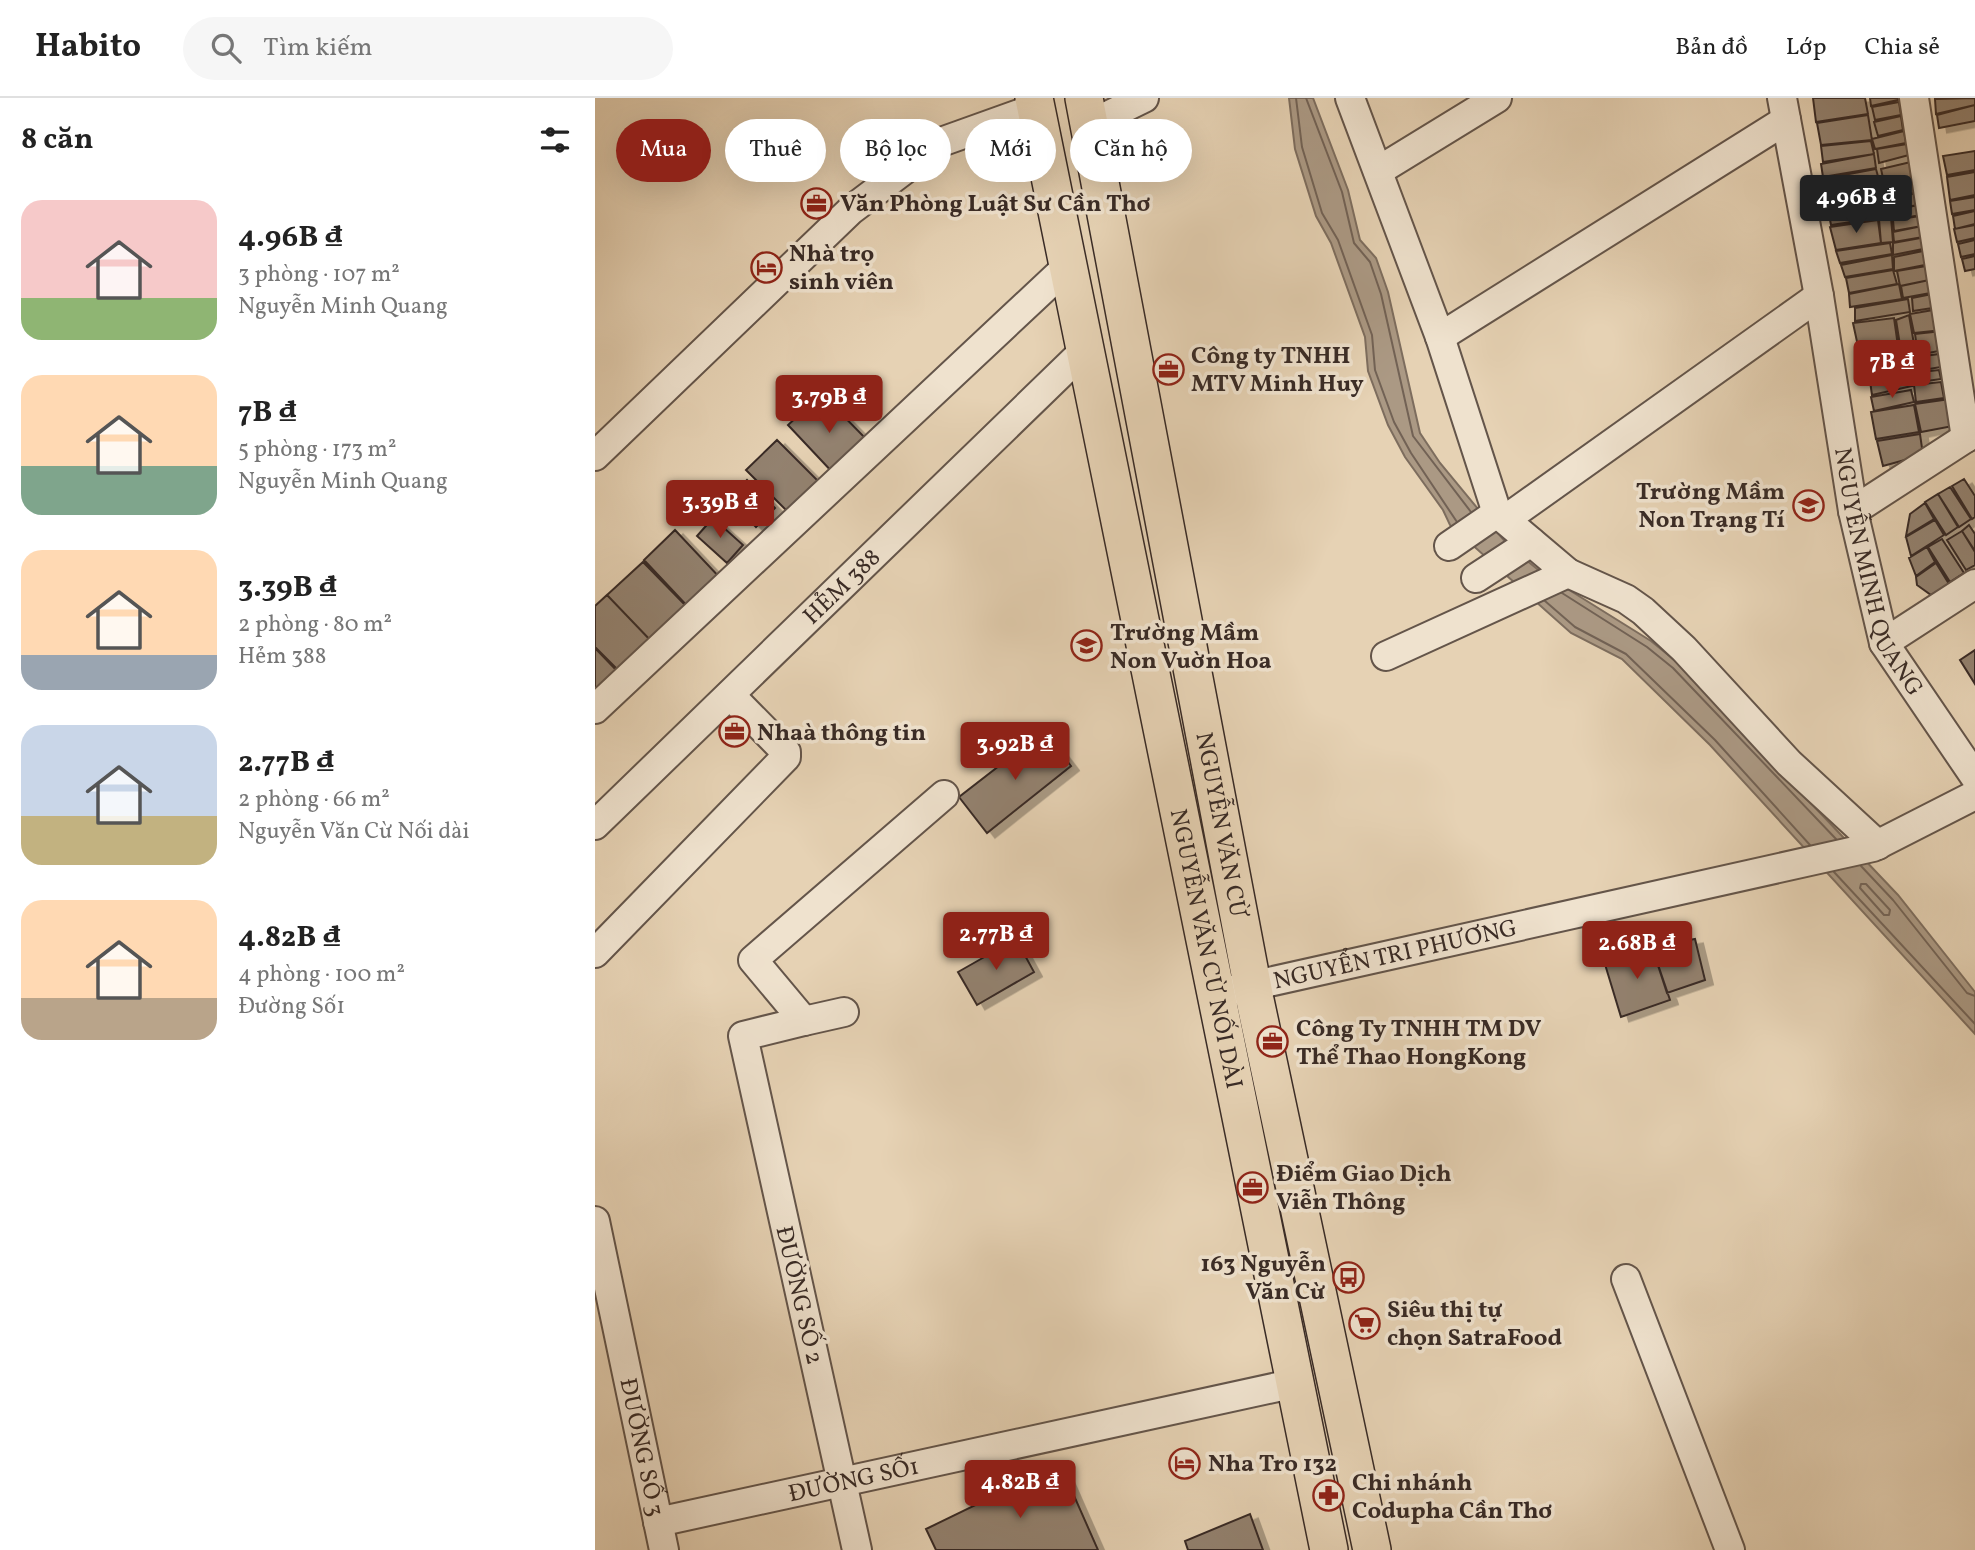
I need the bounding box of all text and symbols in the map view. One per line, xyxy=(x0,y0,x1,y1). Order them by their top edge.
search box xyxy=(183,17,673,80)
text: Habito xyxy=(35,25,141,71)
icon: search xyxy=(207,29,245,67)
text: Tìm kiếm xyxy=(263,30,373,66)
text: Bản đồ xyxy=(1675,31,1748,65)
text: Lớp xyxy=(1786,31,1826,65)
text: Chia sẻ xyxy=(1864,31,1940,65)
text: 8 căn xyxy=(21,119,93,161)
chip: Mua xyxy=(616,119,711,182)
chip: Thuê xyxy=(725,119,826,182)
chip: Bộ lọc xyxy=(840,119,951,182)
chip: Mới xyxy=(965,119,1056,182)
chip: Căn hộ xyxy=(1070,119,1192,182)
icon: filters xyxy=(536,121,574,159)
pin: 4.96B ₫ xyxy=(1791,176,1921,235)
text: 4.96B ₫ xyxy=(1816,182,1896,214)
office icon: Văn Phòng Luật Sư Cần Thơ xyxy=(800,186,834,220)
place label: Văn Phòng Luật Sư Cần Thơ xyxy=(840,188,1151,222)
text: 4.96B ₫ xyxy=(238,217,343,259)
icon: home xyxy=(77,228,161,312)
place label: Nhà trọ sinh viên xyxy=(789,238,894,300)
hotel icon: Nhà trọ sinh viên xyxy=(749,250,783,284)
text: 3 phòng · 107 m² xyxy=(238,259,400,291)
text: Nguyễn Minh Quang xyxy=(238,291,448,323)
place label: Công ty TNHH MTV Minh Huy xyxy=(1191,340,1364,402)
pin: 7B ₫ xyxy=(1851,341,1933,400)
text: 7B ₫ xyxy=(1869,347,1915,379)
office icon: Công ty TNHH MTV Minh Huy xyxy=(1151,352,1185,386)
pin: 3.79B ₫ xyxy=(764,376,894,435)
text: 3.79B ₫ xyxy=(792,382,866,414)
text: 7B ₫ xyxy=(238,392,297,434)
icon: home xyxy=(77,403,161,487)
text: 5 phòng · 173 m² xyxy=(238,434,396,466)
street label: NGUYỄN MINH QUANG xyxy=(1824,445,1930,704)
text: Nguyễn Minh Quang xyxy=(238,466,448,498)
place label: Trường Mầm Non Trạng Tí xyxy=(1636,476,1785,538)
pin: 3.39B ₫ xyxy=(655,480,785,540)
text: 3.39B ₫ xyxy=(682,487,758,519)
school or university icon: Trường Mầm Non Trạng Tí xyxy=(1791,488,1825,522)
street label: HẺM 388 xyxy=(796,542,889,633)
text: 3.39B ₫ xyxy=(238,567,337,609)
icon: home xyxy=(77,578,161,662)
text: 2 phòng · 80 m² xyxy=(238,609,392,641)
place label: Trường Mầm Non Vuờn Hoa xyxy=(1110,617,1272,679)
school or university icon: Trường Mầm Non Vuờn Hoa xyxy=(1070,629,1104,663)
text: Hẻm 388 xyxy=(238,641,326,673)
office icon: Nhaà thông tin xyxy=(717,715,751,749)
place label: Nhaà thông tin xyxy=(757,717,926,751)
pin: 3.92B ₫ xyxy=(950,722,1080,782)
text: 3.92B ₫ xyxy=(977,729,1053,761)
street label: NGUYỄN VĂN CỪ xyxy=(1186,729,1254,922)
text: 2.77B ₫ xyxy=(238,742,334,784)
icon: home xyxy=(77,753,161,837)
text: 2 phòng · 66 m² xyxy=(238,784,390,816)
street label: NGUYỄN VĂN CỪ NỐI DÀI xyxy=(1160,806,1250,1092)
text: Nguyễn Văn Cừ Nối dài xyxy=(238,816,470,848)
pin: 2.77B ₫ xyxy=(931,912,1061,972)
street label: NGUYỂN TRI PHƯƠNG xyxy=(1270,912,1521,999)
text: 4.82B ₫ xyxy=(238,917,341,959)
text: 2.77B ₫ xyxy=(959,919,1033,951)
pin: 2.68B ₫ xyxy=(1572,922,1702,981)
icon: home xyxy=(77,928,161,1012)
text: 2.68B ₫ xyxy=(1598,928,1676,960)
text: 4 phòng · 100 m² xyxy=(238,959,405,991)
text: Đường Số1 xyxy=(238,991,345,1023)
place label: Công Ty TNHH TM DV Thể Thao HongKong xyxy=(1296,1013,1542,1075)
office icon: Công Ty TNHH TM DV Thể Thao HongKong xyxy=(1256,1025,1290,1059)
place label: Điểm Giao Dịch Viễn Thông xyxy=(1276,1158,1452,1220)
office icon: Điểm Giao Dịch Viễn Thông xyxy=(1236,1170,1270,1204)
street label: ĐƯỜNG SỐ 2 xyxy=(766,1223,831,1368)
place label: 163 Nguyễn Văn Cừ xyxy=(1201,1248,1326,1310)
bus stop icon: 163 Nguyễn Văn Cừ xyxy=(1332,1260,1366,1294)
place label: Siêu thị tự chọn SatraFood xyxy=(1387,1294,1563,1356)
supermarket icon: Siêu thị tự chọn SatraFood xyxy=(1347,1306,1381,1340)
street label: ĐƯỜNG SỐ 3 xyxy=(609,1375,672,1520)
hotel icon: Nha Tro 132 xyxy=(1168,1446,1202,1480)
place label: Nha Tro 132 xyxy=(1208,1448,1337,1482)
street label: ĐƯỜNG SỐ1 xyxy=(785,1451,922,1512)
pin: 4.82B ₫ xyxy=(955,1460,1085,1520)
text: 4.82B ₫ xyxy=(981,1467,1059,1499)
place label: Chi nhánh Codupha Cần Thơ xyxy=(1352,1467,1553,1529)
pharmacy icon: Chi nhánh Codupha Cần Thơ xyxy=(1312,1479,1346,1513)

